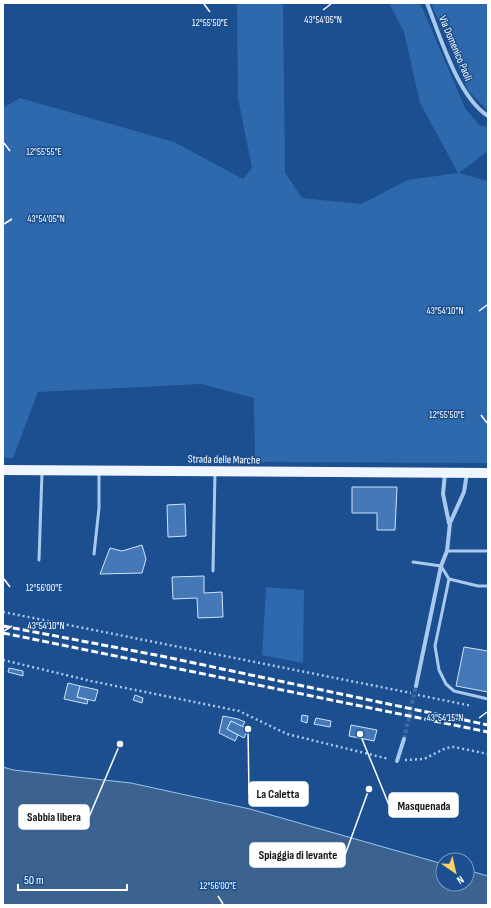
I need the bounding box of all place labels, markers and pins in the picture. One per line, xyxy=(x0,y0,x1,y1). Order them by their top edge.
callout: La Caletta xyxy=(249,782,308,806)
callout: Masquenada xyxy=(389,793,458,817)
callout: Sabbia libera xyxy=(19,805,89,829)
callout: Spiaggia di levante xyxy=(250,843,345,867)

